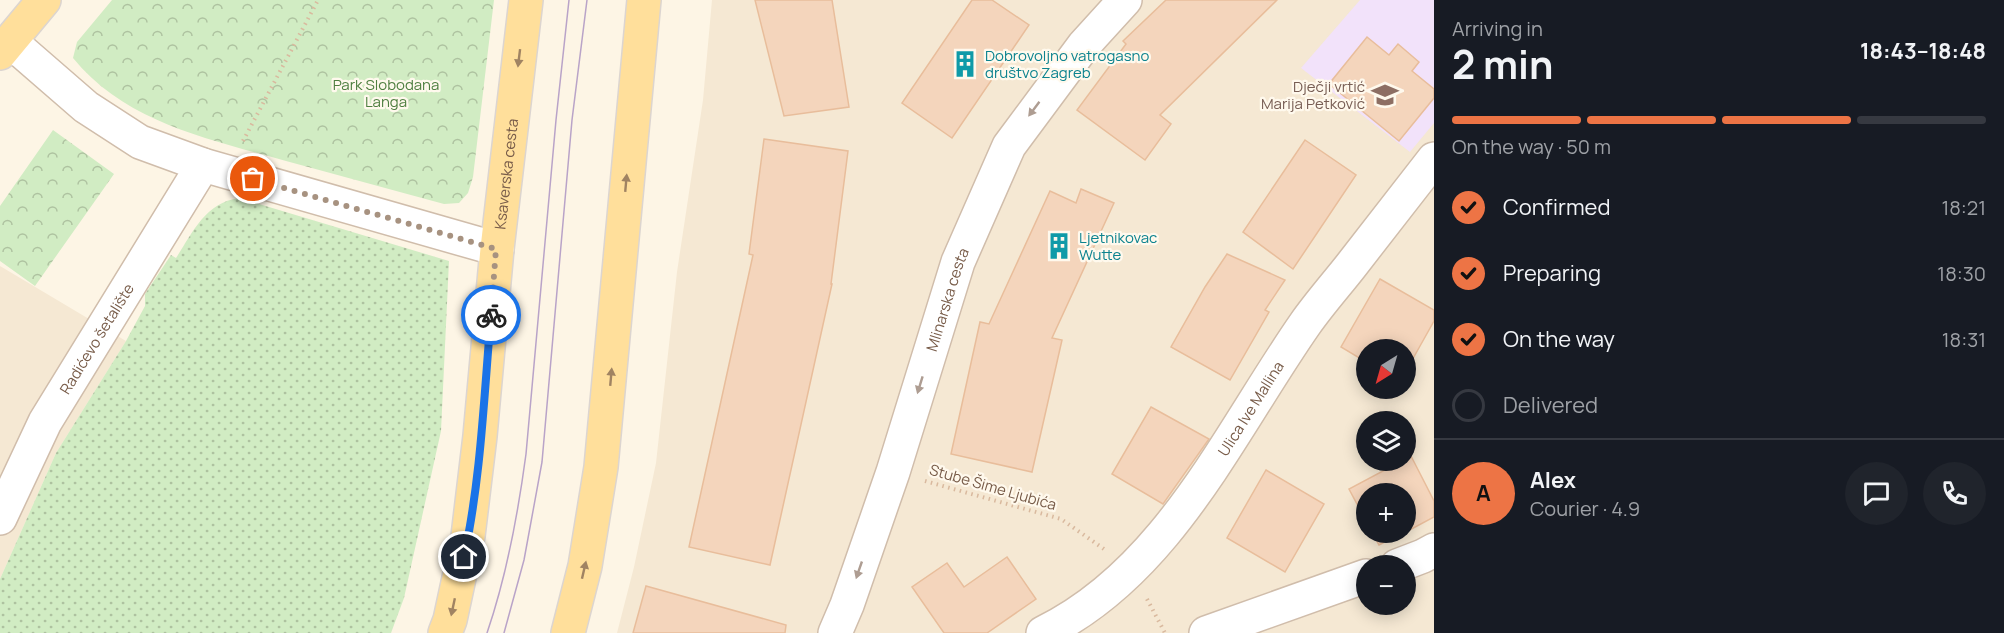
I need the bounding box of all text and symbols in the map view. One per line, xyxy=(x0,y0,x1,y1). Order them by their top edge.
text: Arriving in xyxy=(1452,15,1543,42)
text: 18:43–18:48 xyxy=(1860,36,1986,66)
text: 2 min xyxy=(1452,37,1553,91)
place label: Dobrovoljno vatrogasno društvo Zagreb xyxy=(985,45,1149,83)
one-way arrow xyxy=(515,49,524,68)
building icon: Dobrovoljno vatrogasno društvo Zagreb xyxy=(950,49,980,79)
park label: Park Slobodana Langa xyxy=(333,74,439,112)
place label: Dječji vrtić Marija Petković xyxy=(1261,76,1365,114)
school or university icon: Dječji vrtić Marija Petković xyxy=(1370,80,1400,110)
one-way arrow xyxy=(1029,102,1041,117)
street label: Ksaverska cesta xyxy=(489,117,523,230)
text: On the way · 50 m xyxy=(1452,133,1611,160)
pin xyxy=(227,153,278,204)
icon: bag xyxy=(236,162,269,195)
one-way arrow xyxy=(621,173,631,192)
icon: check xyxy=(1452,191,1485,224)
text: Confirmed xyxy=(1503,192,1611,222)
text: 18:21 xyxy=(1941,194,1986,221)
place label: Ljetnikovac Wutte xyxy=(1079,227,1157,265)
building icon: Ljetnikovac Wutte xyxy=(1044,231,1074,261)
street label: Mlinarska cesta xyxy=(920,244,974,354)
icon: check xyxy=(1452,257,1485,290)
text: Preparing xyxy=(1503,258,1601,288)
text: 18:30 xyxy=(1937,260,1986,287)
street label: Radićevo šetalište xyxy=(54,279,138,398)
courier xyxy=(461,285,521,345)
icon: bike xyxy=(475,299,508,332)
icon: check xyxy=(1452,323,1485,356)
text: On the way xyxy=(1503,324,1615,354)
text: 18:31 xyxy=(1942,326,1986,353)
north arrow xyxy=(1356,339,1416,399)
map controls xyxy=(1356,339,1416,615)
street label: Ulica Ive Mallina xyxy=(1212,357,1288,460)
one-way arrow xyxy=(606,368,615,387)
one-way arrow xyxy=(915,376,924,394)
text: Delivered xyxy=(1503,390,1598,420)
button: layers xyxy=(1356,411,1416,471)
street label: Stube Šime Ljubića xyxy=(927,459,1059,515)
button: chat xyxy=(1845,462,1908,525)
button: phone xyxy=(1923,462,1986,525)
text: Alex xyxy=(1530,465,1576,495)
text: A xyxy=(1476,478,1491,508)
button: + xyxy=(1356,483,1416,543)
text: Courier · 4.9 xyxy=(1530,495,1640,522)
pin xyxy=(438,531,489,582)
icon: home xyxy=(447,540,480,573)
button: − xyxy=(1356,555,1416,615)
one-way arrow xyxy=(580,561,589,580)
one-way arrow xyxy=(853,561,863,579)
one-way arrow xyxy=(448,597,457,616)

